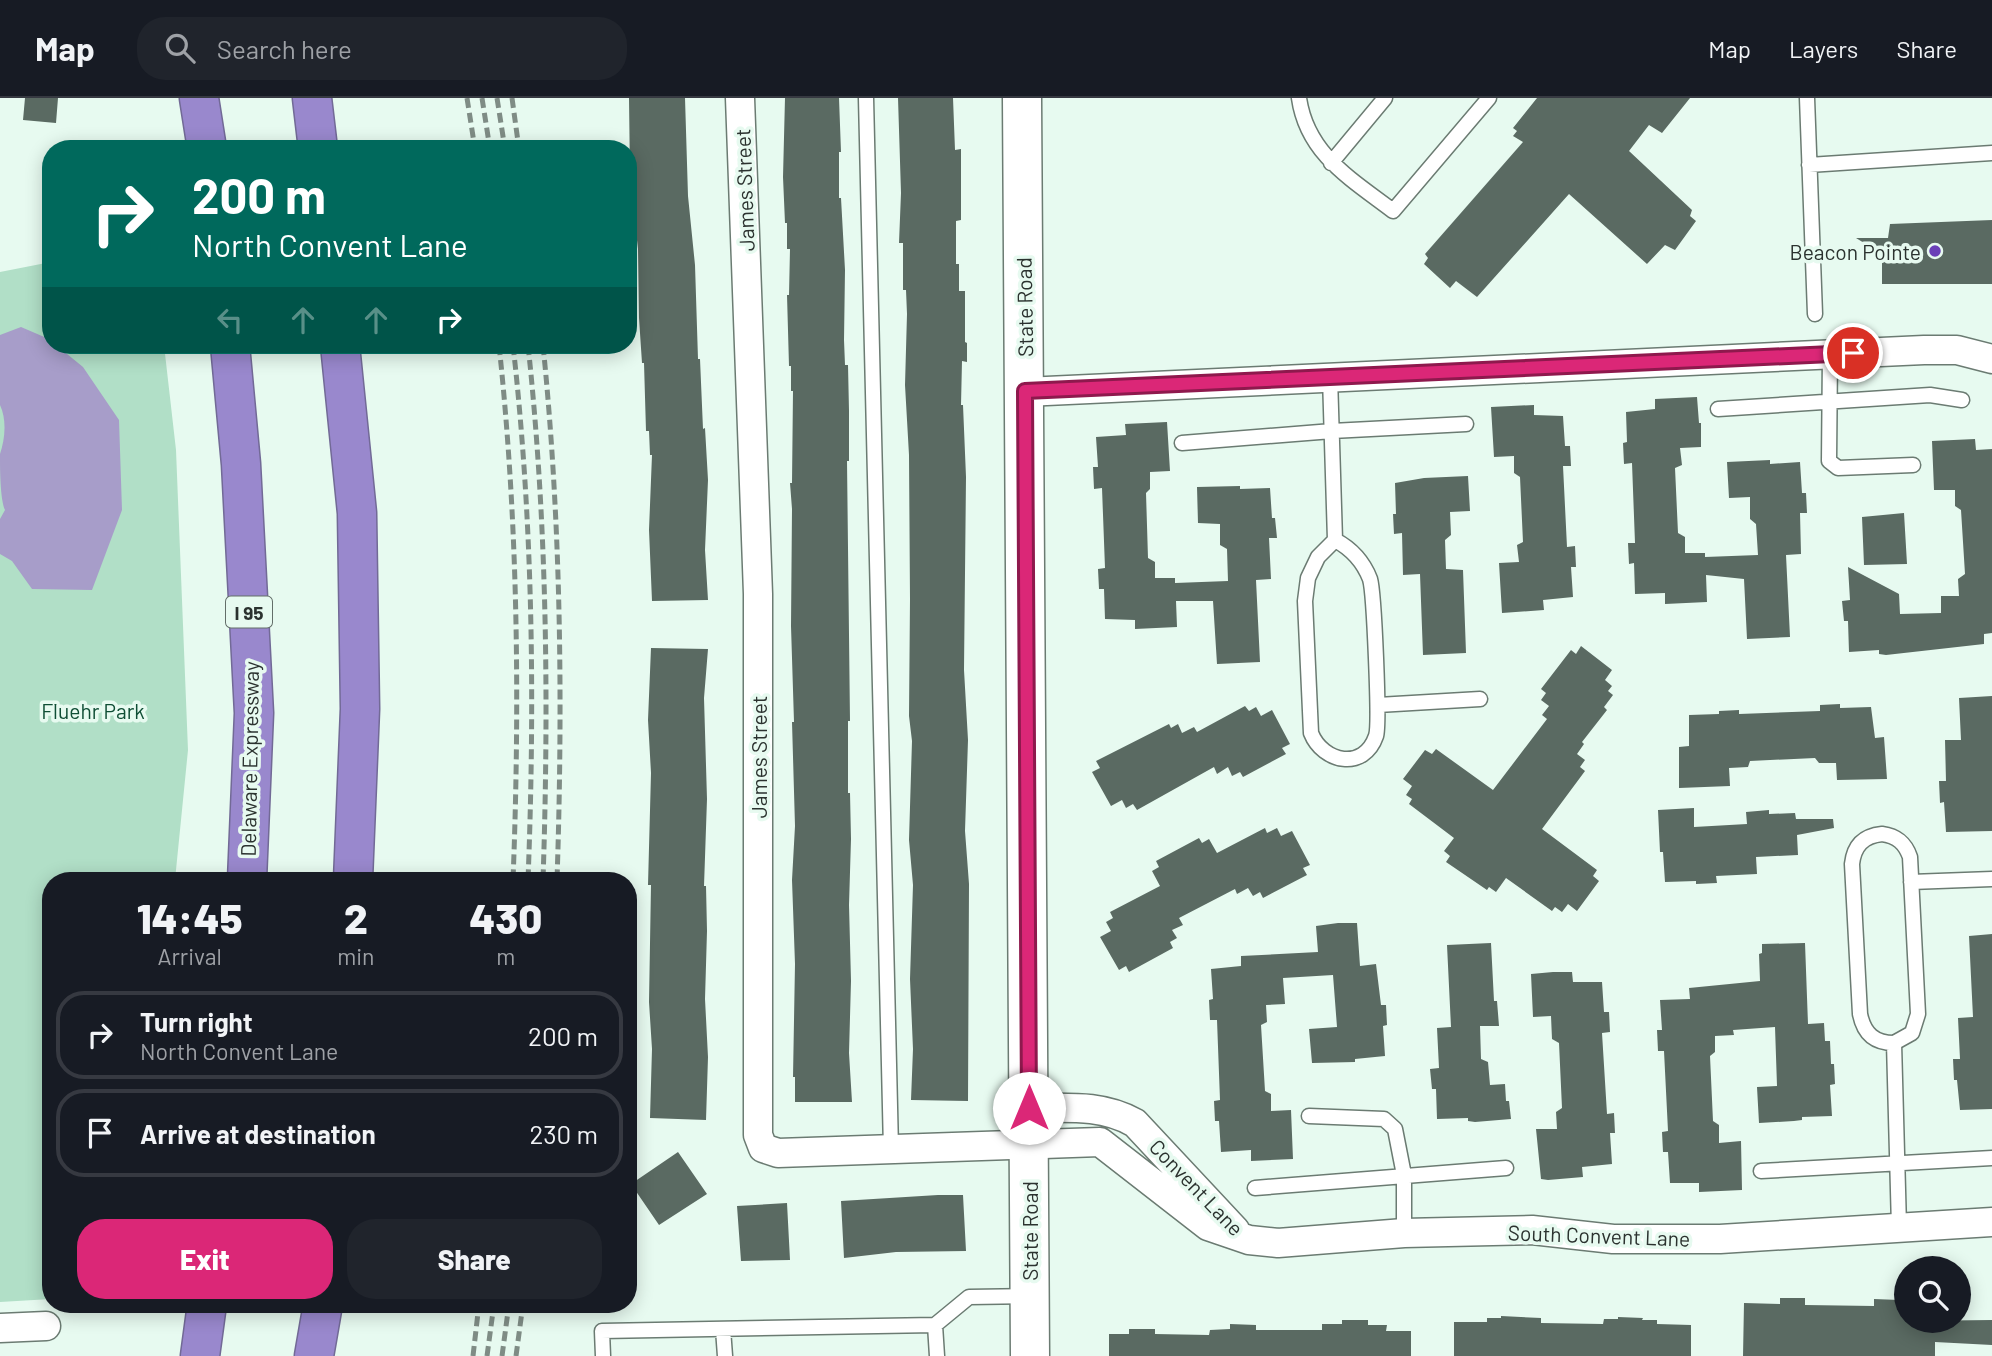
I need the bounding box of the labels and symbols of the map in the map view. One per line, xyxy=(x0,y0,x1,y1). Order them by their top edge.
street label: James Street xyxy=(729,128,759,252)
place label: Beacon Pointe xyxy=(1789,239,1921,264)
marker: Beacon Pointe xyxy=(1927,243,1943,259)
street label: State Road xyxy=(1011,257,1037,357)
pin xyxy=(1823,323,1883,383)
road number: I 95 xyxy=(226,597,272,628)
street label: Delaware Expressway xyxy=(235,661,263,857)
street label: James Street xyxy=(746,696,771,818)
park label: Fluehr Park xyxy=(41,698,145,723)
position arrow xyxy=(992,1071,1066,1145)
street label: Convent Lane xyxy=(1145,1134,1249,1240)
street label: State Road xyxy=(1017,1181,1042,1281)
street label: South Convent Lane xyxy=(1507,1219,1691,1251)

